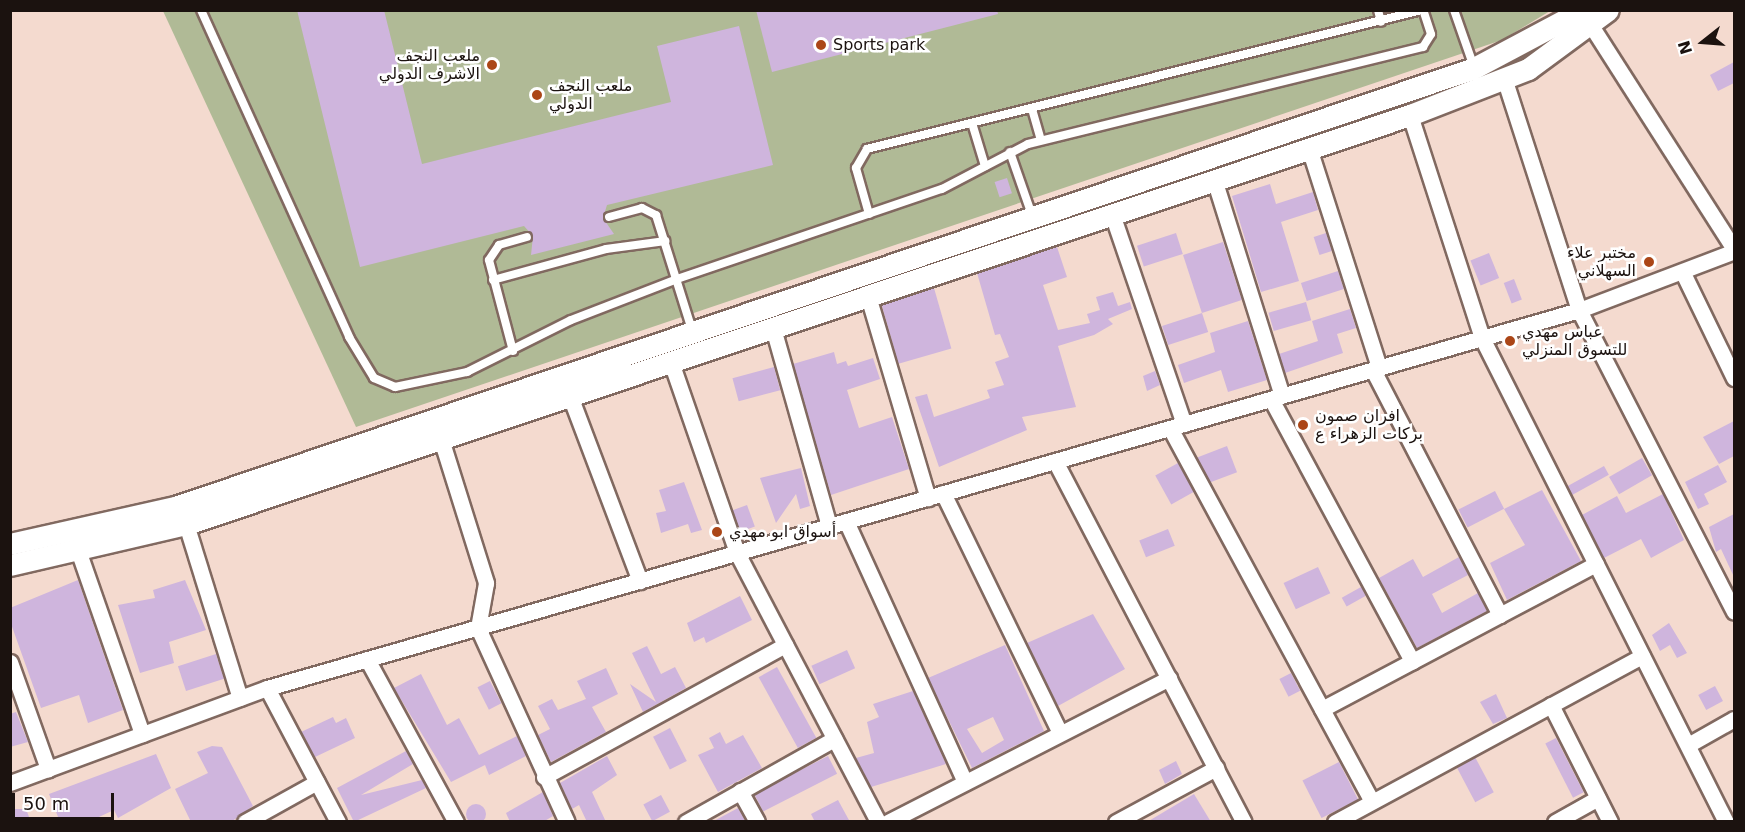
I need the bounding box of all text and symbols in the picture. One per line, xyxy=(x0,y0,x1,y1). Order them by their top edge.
north arrow xyxy=(1673,12,1733,72)
place label: Sports park xyxy=(833,35,925,55)
marker: Sports park xyxy=(814,38,828,52)
text: N xyxy=(1674,38,1696,57)
place label: ملعب النجف الاشرف الدولي xyxy=(379,46,480,84)
marker: ملعب النجف الاشرف الدولي xyxy=(485,58,499,72)
place label: ملعب النجف الدولي xyxy=(549,76,632,114)
marker: ملعب النجف الدولي xyxy=(530,88,544,102)
place label: مختبر علاء السهلاني xyxy=(1567,243,1636,281)
marker: مختبر علاء السهلاني xyxy=(1640,253,1658,271)
place label: عباس مهدي للتسوق المنزلي xyxy=(1522,322,1627,360)
marker: عباس مهدي للتسوق المنزلي xyxy=(1503,334,1517,348)
place label: افران صمون بركات الزهراء ع xyxy=(1315,406,1423,444)
marker: افران صمون بركات الزهراء ع xyxy=(1296,418,1310,432)
place label: أسواق ابو مهدي xyxy=(729,522,836,542)
marker: أسواق ابو مهدي xyxy=(710,525,724,539)
scale bar xyxy=(15,781,117,819)
text: 50 m xyxy=(23,793,69,814)

